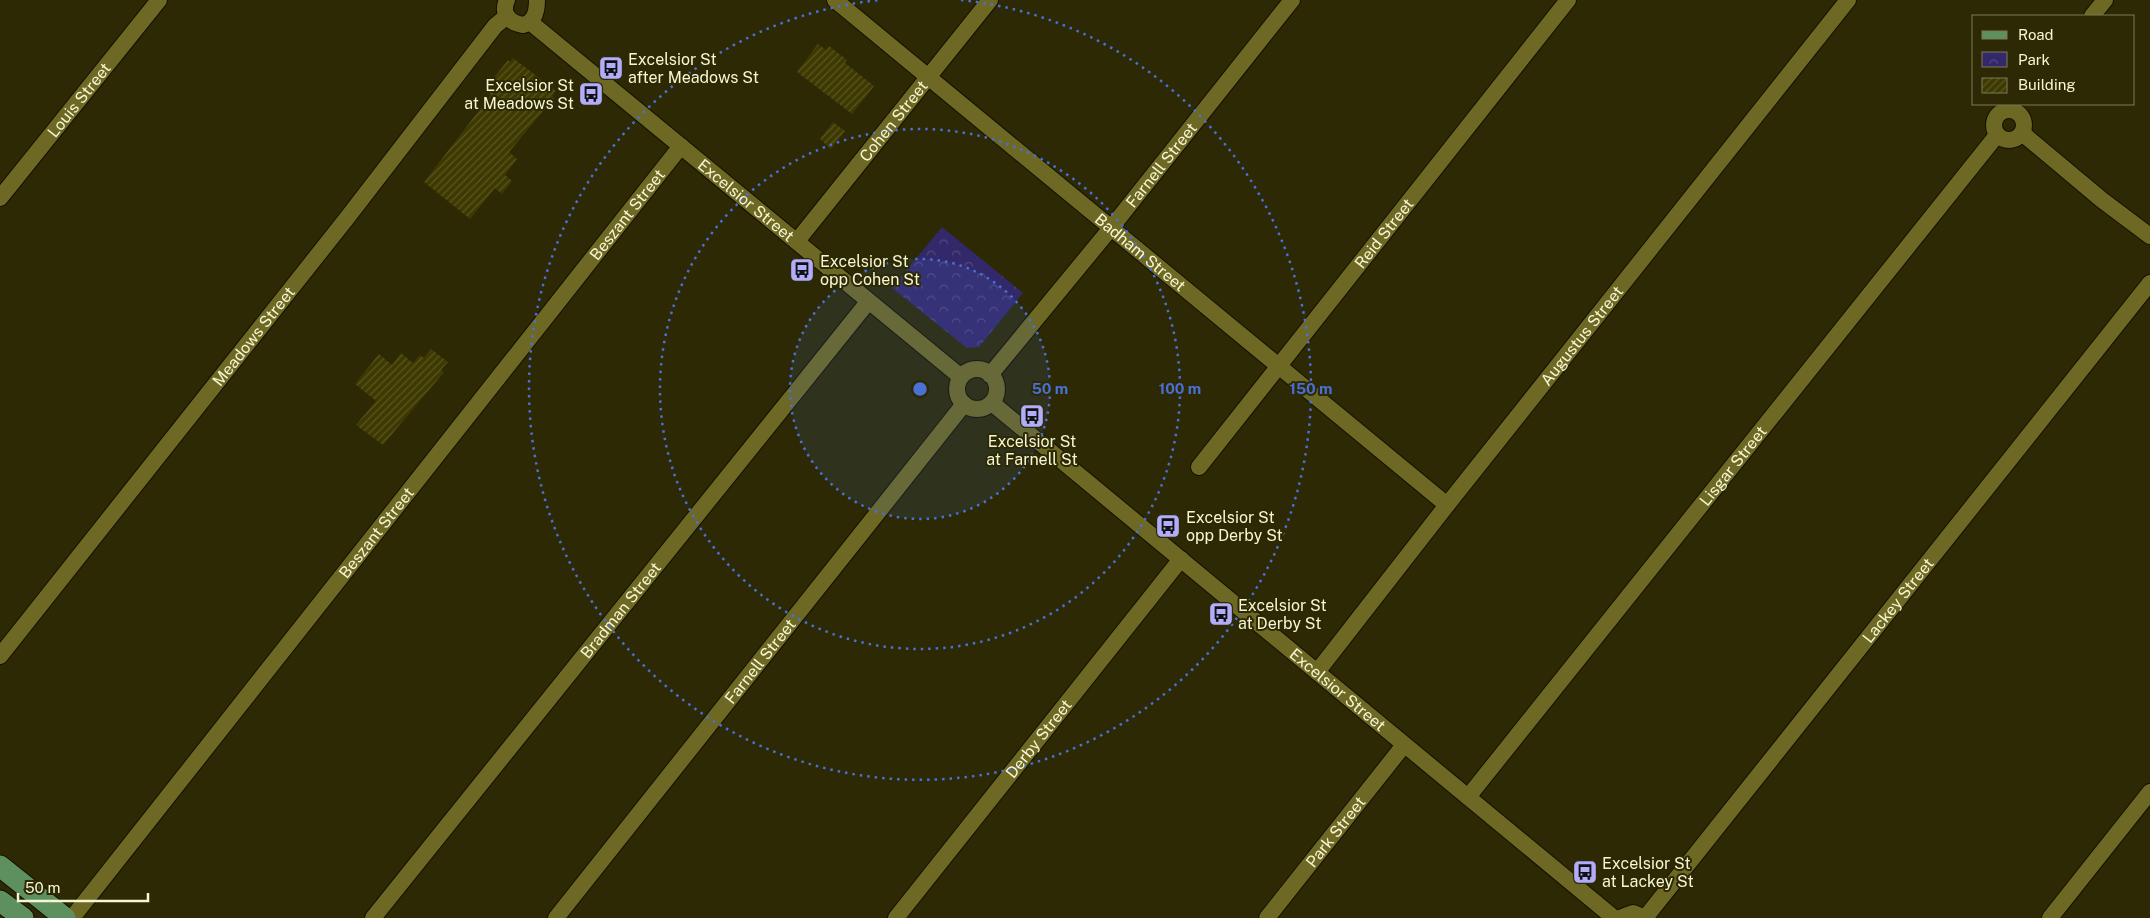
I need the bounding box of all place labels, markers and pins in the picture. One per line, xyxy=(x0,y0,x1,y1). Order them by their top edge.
place label: Excelsior St after Meadows St xyxy=(628,50,759,87)
bus stop icon: Excelsior St after Meadows St xyxy=(598,55,624,81)
place label: Excelsior St at Meadows St xyxy=(464,76,574,113)
bus stop icon: Excelsior St at Meadows St xyxy=(578,81,604,107)
place label: Excelsior St opp Cohen St xyxy=(820,252,920,289)
bus stop icon: Excelsior St opp Cohen St xyxy=(789,257,815,283)
centre of rings xyxy=(911,380,929,398)
bus stop icon: Excelsior St at Farnell St xyxy=(1019,403,1045,429)
place label: Excelsior St at Farnell St xyxy=(986,432,1078,469)
place label: Excelsior St opp Derby St xyxy=(1186,508,1283,545)
bus stop icon: Excelsior St opp Derby St xyxy=(1155,513,1181,539)
place label: Excelsior St at Derby St xyxy=(1238,596,1327,633)
bus stop icon: Excelsior St at Derby St xyxy=(1208,601,1234,627)
place label: Excelsior St at Lackey St xyxy=(1602,854,1694,891)
bus stop icon: Excelsior St at Lackey St xyxy=(1572,859,1598,885)

